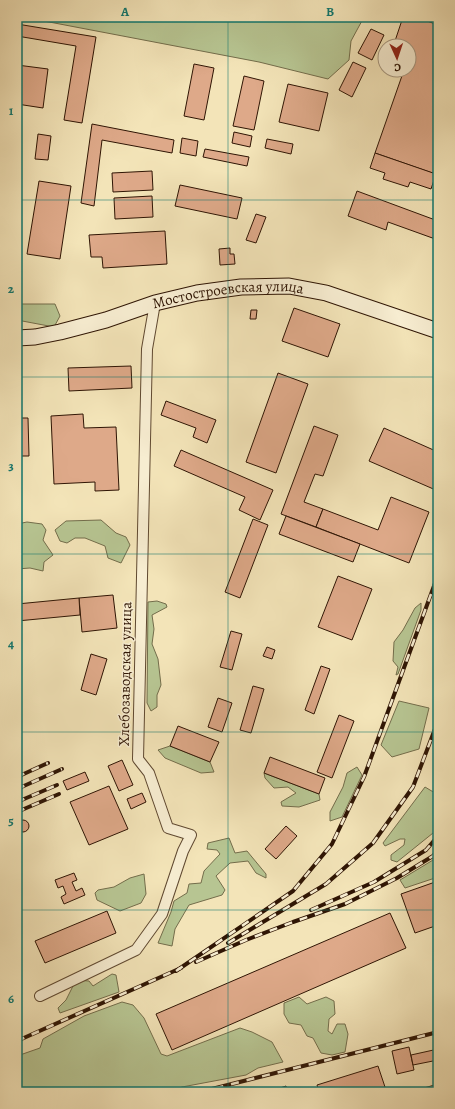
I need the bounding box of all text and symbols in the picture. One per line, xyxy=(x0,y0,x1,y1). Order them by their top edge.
text: A xyxy=(120,3,130,20)
text: B xyxy=(326,3,334,20)
north arrow xyxy=(377,38,417,78)
text: С xyxy=(394,60,401,75)
text: 1 xyxy=(9,102,14,119)
street label: Мостостроевская улица xyxy=(150,276,306,313)
text: 2 xyxy=(8,280,15,297)
text: 3 xyxy=(8,457,14,474)
street label: Хлебозаводская улица xyxy=(114,602,136,746)
text: 4 xyxy=(8,635,14,652)
text: 5 xyxy=(8,812,14,829)
text: 6 xyxy=(8,990,14,1007)

